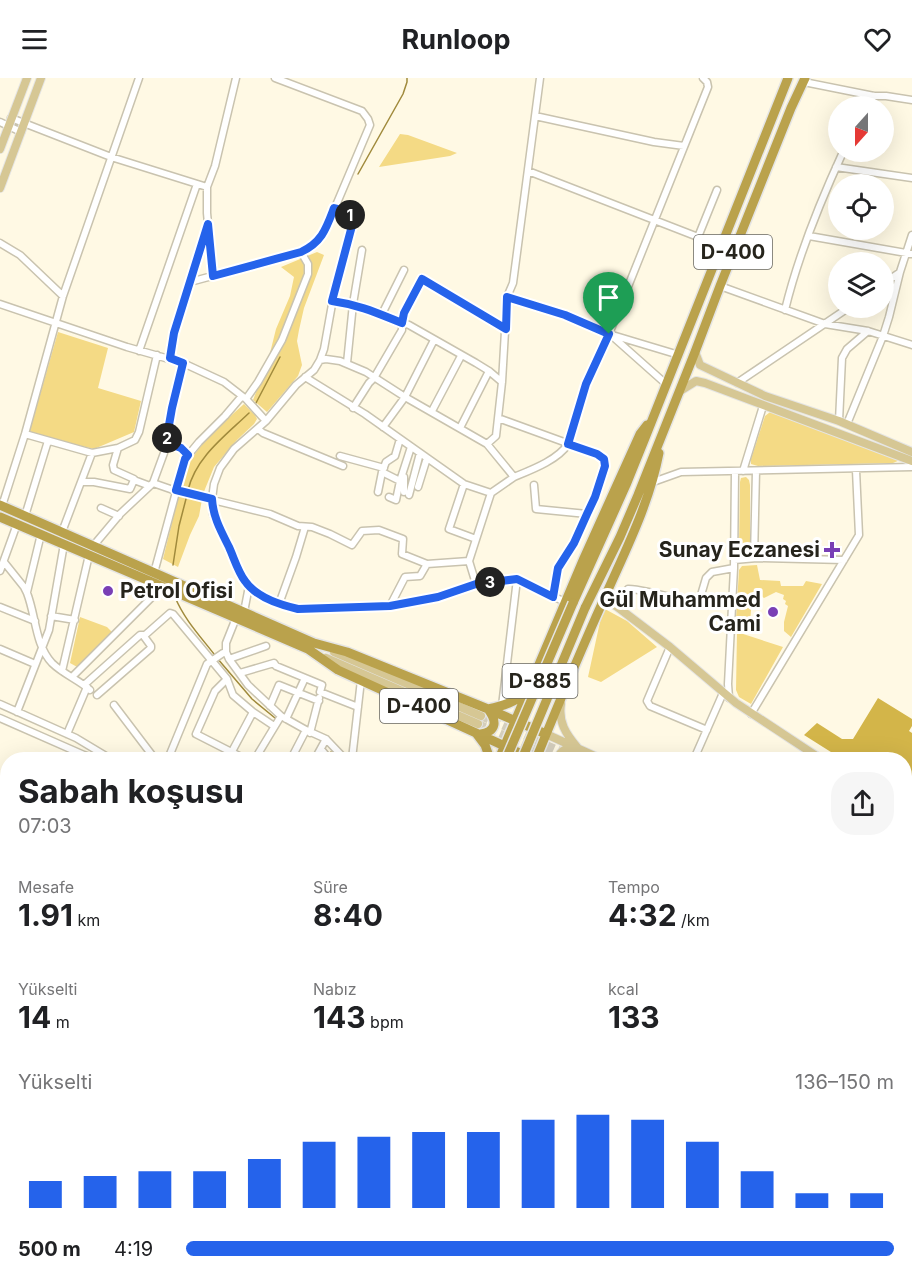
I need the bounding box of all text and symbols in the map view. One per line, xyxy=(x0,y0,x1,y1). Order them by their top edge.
icon: menu xyxy=(18,23,51,56)
text: Runloop xyxy=(402,23,510,56)
icon: heart xyxy=(861,23,894,56)
north arrow xyxy=(828,96,894,162)
map controls xyxy=(828,96,894,318)
button: locate xyxy=(828,174,894,240)
pin: 1 xyxy=(335,200,365,230)
text: 1 xyxy=(347,205,353,225)
road number: D-400 xyxy=(694,235,772,269)
button: layers xyxy=(828,252,894,318)
pin xyxy=(583,272,634,334)
icon: arrive xyxy=(592,281,625,314)
pin: 2 xyxy=(152,423,182,453)
text: 2 xyxy=(162,428,172,448)
place label: Sunay Eczanesi xyxy=(659,537,820,562)
marker: Sunay Eczanesi xyxy=(825,543,839,557)
pin: 3 xyxy=(475,567,505,597)
text: 3 xyxy=(485,572,495,592)
place label: Petrol Ofisi xyxy=(120,578,233,603)
marker: Petrol Ofisi xyxy=(101,584,115,598)
place label: Gül Muhammed Cami xyxy=(600,587,761,636)
marker: Gül Muhammed Cami xyxy=(766,605,780,619)
road number: D-885 xyxy=(502,664,578,698)
road number: D-400 xyxy=(380,689,458,723)
text: Sabah koşusu xyxy=(18,771,244,811)
button: share xyxy=(831,772,894,835)
text: 07:03 xyxy=(18,814,72,838)
text: Mesafe xyxy=(18,877,74,897)
text: Süre xyxy=(313,877,348,897)
text: Tempo xyxy=(608,877,660,897)
text: 1.91 xyxy=(18,897,73,933)
text: 8:40 xyxy=(313,897,383,933)
text: 4:32 xyxy=(608,897,677,933)
text: km xyxy=(73,910,100,930)
text: /km xyxy=(677,910,710,930)
text: Yükselti xyxy=(18,979,77,999)
text: Nabız xyxy=(313,979,357,999)
text: kcal xyxy=(608,979,639,999)
text: 14 xyxy=(18,999,51,1035)
text: 143 xyxy=(313,999,366,1035)
text: 133 xyxy=(608,999,660,1035)
text: m xyxy=(51,1012,70,1032)
text: bpm xyxy=(366,1012,404,1032)
text: Yükselti xyxy=(18,1070,92,1094)
text: 136–150 m xyxy=(795,1070,894,1094)
text: 500 m xyxy=(18,1237,81,1261)
text: 4:19 xyxy=(114,1237,153,1261)

